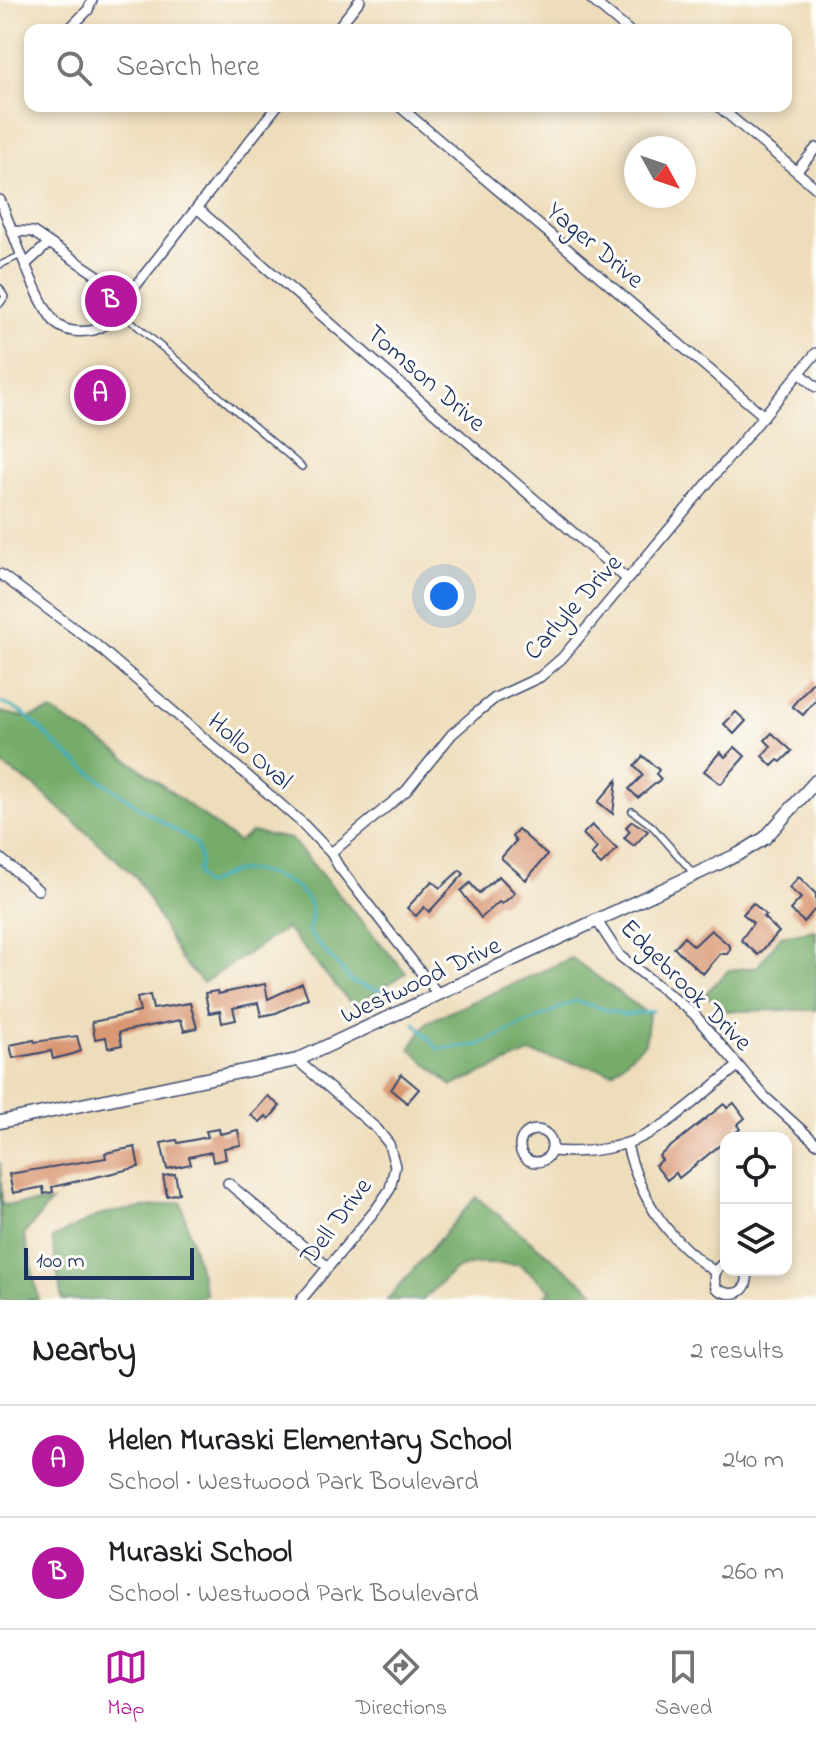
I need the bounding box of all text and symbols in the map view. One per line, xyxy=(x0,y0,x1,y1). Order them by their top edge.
search box xyxy=(24,24,792,112)
icon: search xyxy=(52,46,96,90)
text: Search here xyxy=(116,46,260,90)
north arrow xyxy=(624,136,696,208)
street label: Yager Drive xyxy=(537,194,652,299)
pin: B xyxy=(85,271,137,331)
street label: Tomson Drive xyxy=(357,316,494,442)
pin: A xyxy=(74,365,126,425)
street label: Carlyle Drive xyxy=(516,546,633,670)
your location xyxy=(424,576,464,616)
street label: Hollo Oval xyxy=(198,704,300,800)
street label: Edgebrook Drive xyxy=(610,911,760,1061)
street label: Westwood Drive xyxy=(335,928,508,1035)
map controls xyxy=(720,1132,792,1276)
button: locate xyxy=(720,1132,792,1204)
street label: Dell Drive xyxy=(291,1170,383,1274)
button: layers xyxy=(720,1204,792,1276)
scale bar xyxy=(24,1244,194,1280)
text: 100 m xyxy=(36,1246,85,1278)
text: Nearby xyxy=(32,1327,136,1377)
text: 2 results xyxy=(691,1333,784,1371)
text: Helen Muraski Elementary School xyxy=(108,1420,512,1464)
text: A xyxy=(50,1442,66,1480)
text: 240 m xyxy=(722,1442,784,1480)
text: School · Westwood Park Boulevard xyxy=(108,1464,479,1502)
text: Muraski School xyxy=(108,1532,292,1576)
text: B xyxy=(49,1554,67,1592)
text: 260 m xyxy=(722,1554,784,1592)
text: School · Westwood Park Boulevard xyxy=(108,1576,479,1614)
tab: Map xyxy=(104,1645,148,1725)
tab: Directions xyxy=(356,1645,447,1725)
tab: Saved xyxy=(655,1645,712,1725)

